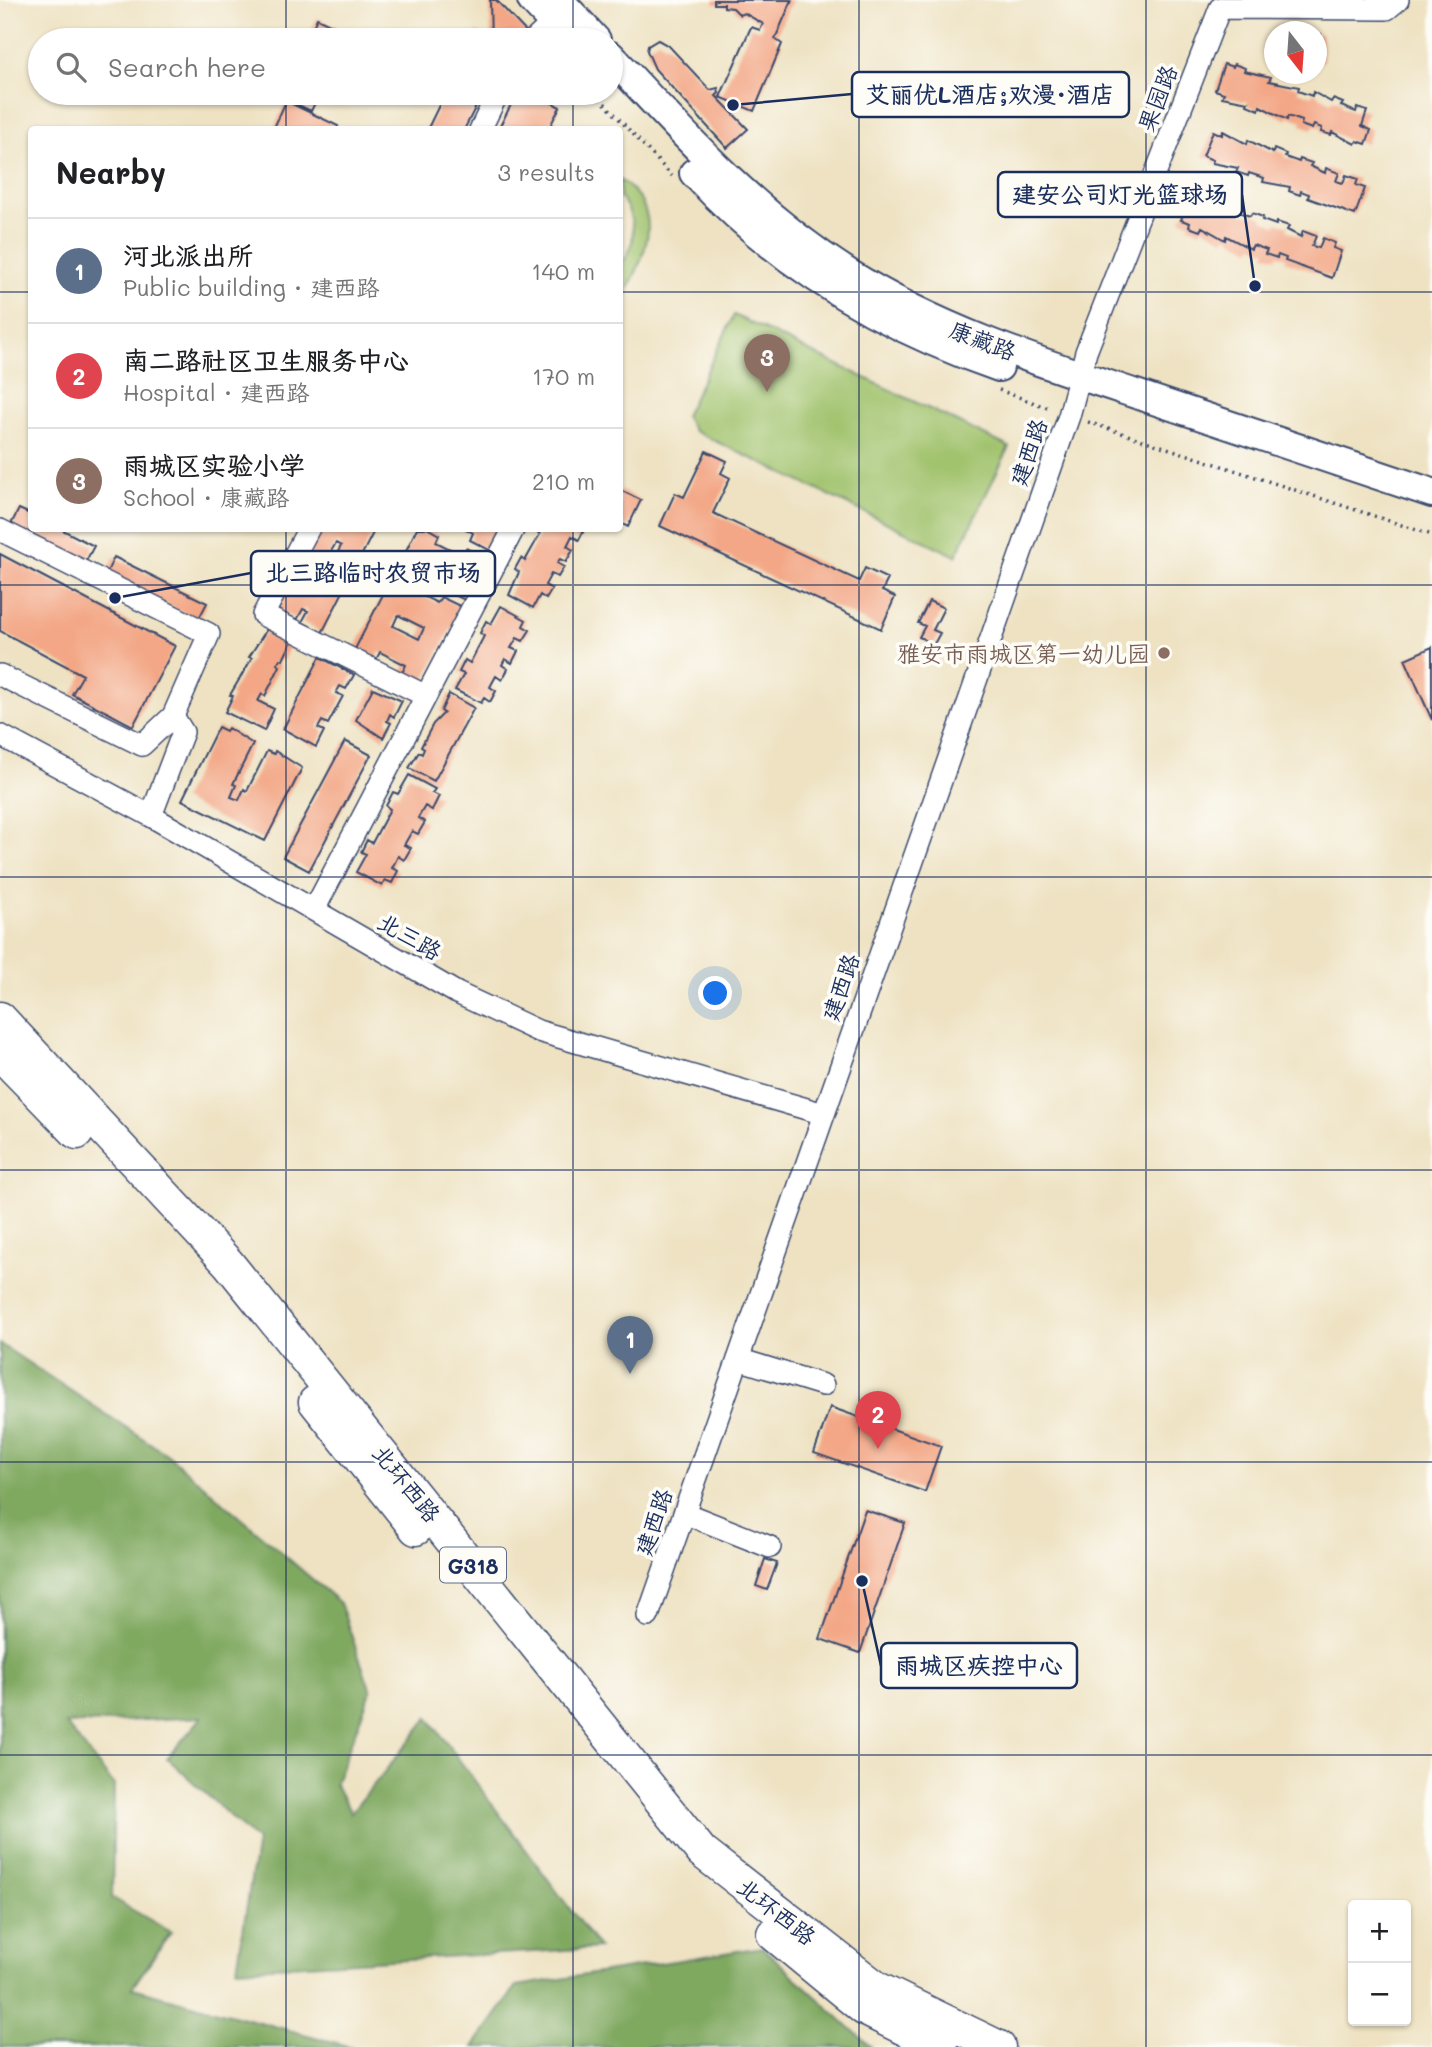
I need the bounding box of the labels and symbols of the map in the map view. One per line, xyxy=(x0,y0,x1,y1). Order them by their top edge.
north arrow xyxy=(1264,21,1327,84)
street label: 果园路 xyxy=(1131,60,1183,136)
callout: 艾丽优L酒店;欢漫·酒店 xyxy=(852,72,1129,117)
text: 艾丽优L酒店;欢漫·酒店 xyxy=(865,78,1115,109)
callout: 建安公司灯光篮球场 xyxy=(998,172,1242,217)
text: 建安公司灯光篮球场 xyxy=(1012,178,1228,209)
street label: 康藏路 xyxy=(945,314,1021,366)
pin: 3 xyxy=(744,334,790,392)
street label: 建西路 xyxy=(1003,414,1053,490)
callout: 北三路临时农贸市场 xyxy=(251,551,495,596)
text: 北三路临时农贸市场 xyxy=(265,556,481,587)
place label: 雅安市雨城区第一幼儿园 xyxy=(897,638,1150,668)
marker: 雅安市雨城区第一幼儿园 xyxy=(1156,645,1172,661)
street label: 北三路 xyxy=(373,906,447,966)
street label: 建西路 xyxy=(815,949,865,1025)
your location xyxy=(698,976,732,1010)
pin: 1 xyxy=(607,1316,653,1374)
pin: 2 xyxy=(855,1391,901,1449)
street label: 北环西路 xyxy=(366,1438,448,1528)
street label: 建西路 xyxy=(628,1484,678,1560)
road number: G318 xyxy=(440,1548,506,1582)
callout: 雨城区疾控中心 xyxy=(881,1643,1077,1688)
text: 雨城区疾控中心 xyxy=(895,1649,1063,1680)
street label: 北环西路 xyxy=(732,1871,822,1951)

